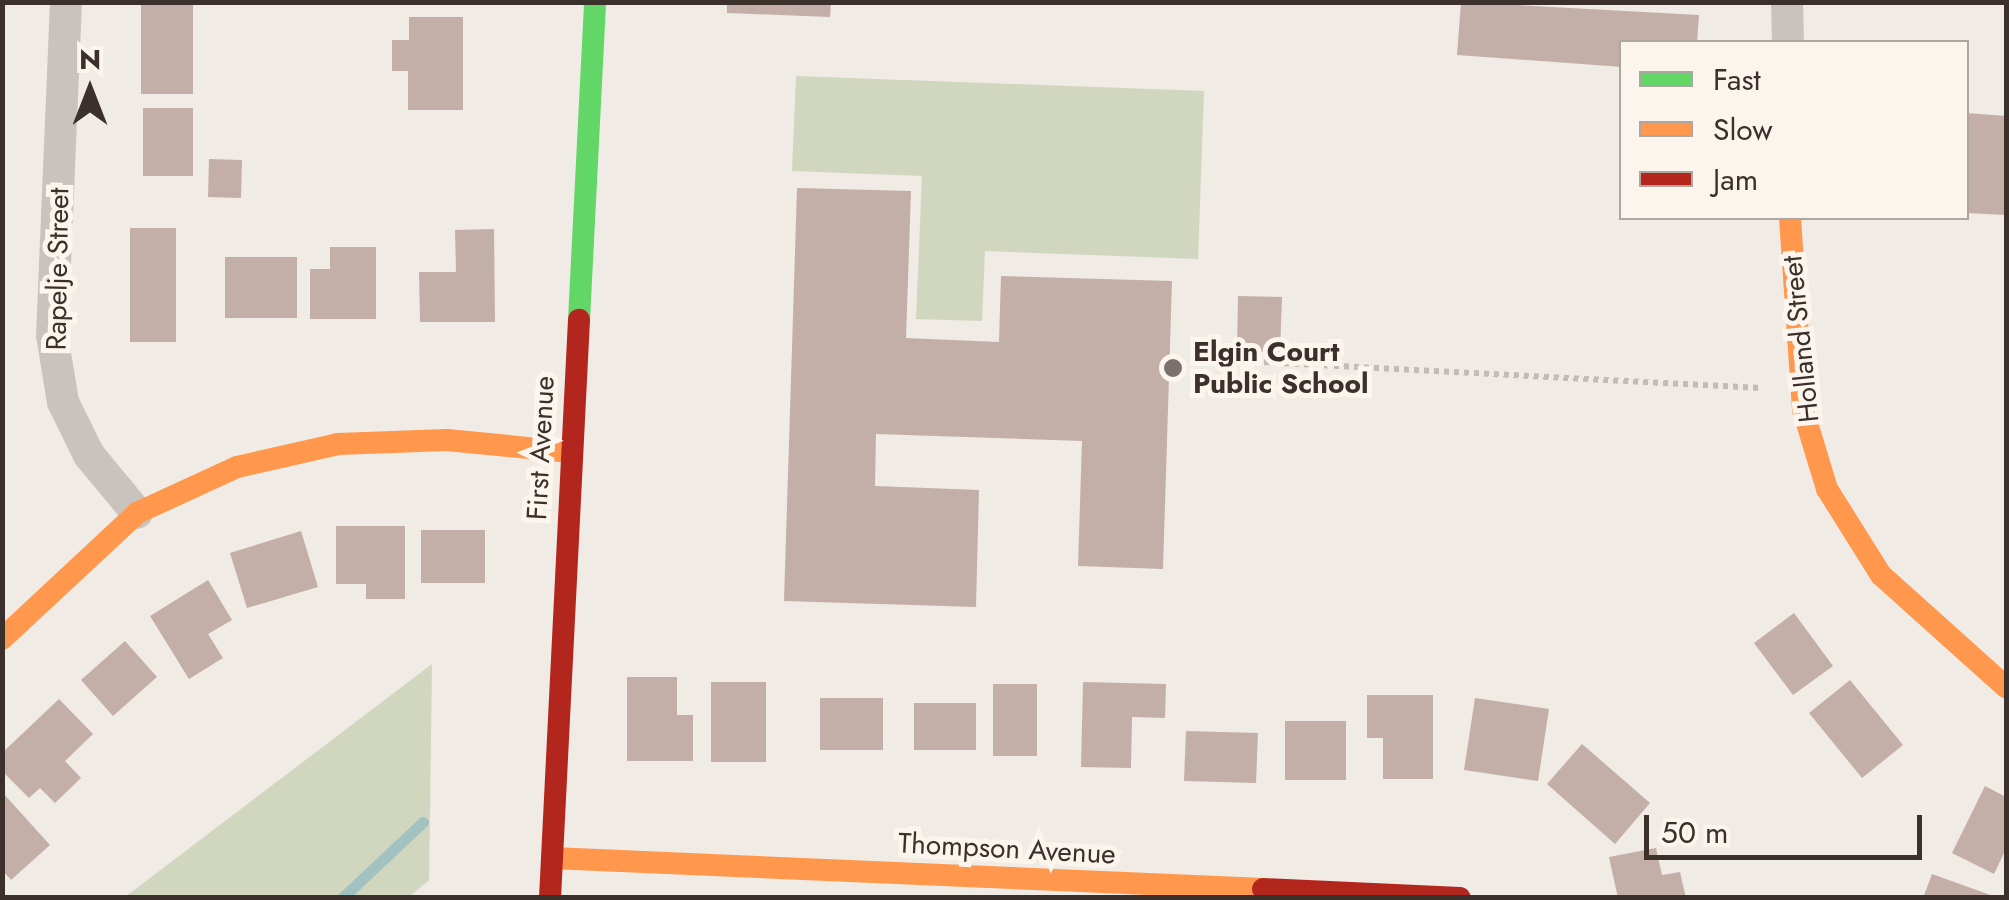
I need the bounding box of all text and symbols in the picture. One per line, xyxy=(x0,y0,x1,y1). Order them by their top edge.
text: N xyxy=(79,39,101,80)
north arrow xyxy=(40,40,140,140)
legend xyxy=(1619,40,1969,220)
text: Fast xyxy=(1713,58,1761,101)
text: Slow xyxy=(1713,108,1773,151)
text: Jam xyxy=(1713,158,1758,201)
street label: Rapelje Street xyxy=(40,187,76,351)
street label: Holland Street xyxy=(1776,254,1826,424)
place label: Elgin Court Public School xyxy=(1193,335,1369,401)
marker: Elgin Court Public School xyxy=(1162,357,1184,379)
street label: First Avenue xyxy=(520,375,562,521)
scale bar xyxy=(1649,795,1926,857)
text: 50 m xyxy=(1661,811,1728,854)
street label: Thompson Avenue xyxy=(897,827,1117,871)

